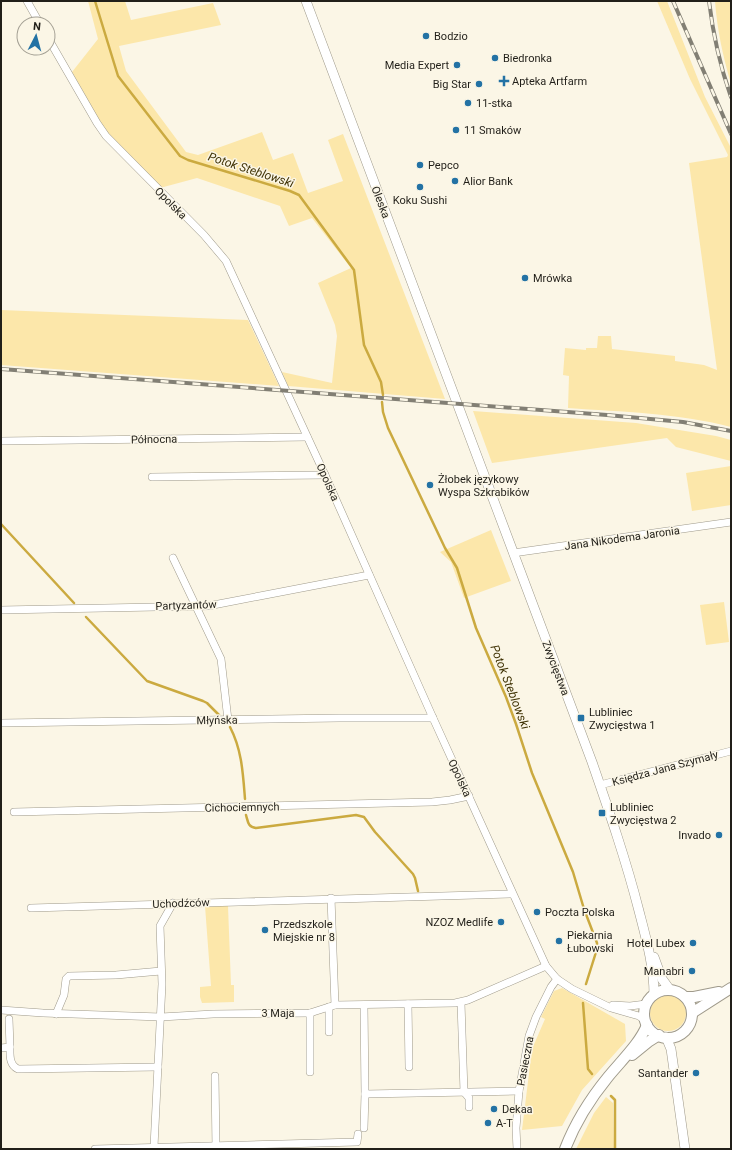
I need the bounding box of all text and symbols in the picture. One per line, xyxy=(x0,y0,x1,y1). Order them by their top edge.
north arrow xyxy=(16,16,56,56)
text: N xyxy=(32,20,42,33)
place label: Bodzio xyxy=(434,30,468,43)
marker: Bodzio xyxy=(421,31,431,41)
place label: Biedronka xyxy=(503,52,552,65)
marker: Biedronka xyxy=(490,53,500,63)
place label: Media Expert xyxy=(385,59,449,72)
marker: Media Expert xyxy=(452,60,462,70)
place label: Apteka Artfarm xyxy=(512,75,587,88)
marker: Apteka Artfarm xyxy=(499,76,509,86)
place label: Big Star xyxy=(433,78,471,91)
marker: Big Star xyxy=(474,79,484,89)
place label: 11-stka xyxy=(476,97,512,110)
marker: 11-stka xyxy=(463,98,473,108)
place label: 11 Smaków xyxy=(464,124,522,137)
marker: 11 Smaków xyxy=(451,125,461,135)
water label: Potok Steblowski xyxy=(206,150,296,191)
place label: Pepco xyxy=(428,159,459,172)
marker: Pepco xyxy=(415,160,425,170)
place label: Alior Bank xyxy=(463,175,513,188)
marker: Alior Bank xyxy=(450,176,460,186)
marker: Koku Sushi xyxy=(415,182,425,192)
street label: Oleska xyxy=(368,184,393,220)
street label: Opolska xyxy=(152,185,189,222)
place label: Koku Sushi xyxy=(393,194,447,207)
place label: Mrówka xyxy=(533,272,572,285)
marker: Mrówka xyxy=(520,273,530,283)
street label: Północna xyxy=(131,433,177,446)
street label: Opolska xyxy=(313,461,342,503)
place label: Żłobek językowy Wyspa Szkrabików xyxy=(438,473,530,499)
marker: Żłobek językowy Wyspa Szkrabików xyxy=(425,480,435,490)
street label: Jana Nikodema Jaronia xyxy=(564,524,681,553)
street label: Partyzantów xyxy=(155,598,218,613)
street label: Zwycięstwa xyxy=(539,639,572,697)
water label: Potok Steblowski xyxy=(487,643,533,731)
place label: Lubliniec Zwycięstwa 1 xyxy=(589,706,656,732)
marker: Lubliniec Zwycięstwa 1 xyxy=(576,713,586,723)
street label: Młyńska xyxy=(196,714,238,727)
street label: Księdza Jana Szymały xyxy=(611,748,720,789)
street label: Opolska xyxy=(445,757,474,799)
street label: Cichociemnych xyxy=(204,800,280,815)
place label: Lubliniec Zwycięstwa 2 xyxy=(610,801,677,827)
marker: Lubliniec Zwycięstwa 2 xyxy=(597,808,607,818)
place label: Invado xyxy=(678,829,711,842)
marker: Invado xyxy=(714,830,724,840)
street label: Uchodźców xyxy=(152,896,211,911)
place label: Poczta Polska xyxy=(545,906,615,919)
marker: Poczta Polska xyxy=(532,907,542,917)
place label: NZOZ Medlife xyxy=(425,916,493,929)
marker: NZOZ Medlife xyxy=(496,917,506,927)
place label: Przedszkole Miejskie nr 8 xyxy=(273,918,335,944)
marker: Przedszkole Miejskie nr 8 xyxy=(260,925,270,935)
place label: Piekarnia Łubowski xyxy=(567,929,614,955)
marker: Piekarnia Łubowski xyxy=(554,936,564,946)
place label: Hotel Lubex xyxy=(627,937,686,950)
marker: Hotel Lubex xyxy=(688,938,698,948)
place label: Manabri xyxy=(644,965,684,978)
marker: Manabri xyxy=(687,966,697,976)
street label: 3 Maja xyxy=(261,1007,295,1020)
street label: Pasieczna xyxy=(514,1035,537,1087)
place label: Santander xyxy=(638,1067,688,1080)
marker: Santander xyxy=(691,1068,701,1078)
place label: Dekaa xyxy=(502,1103,533,1116)
marker: Dekaa xyxy=(489,1104,499,1114)
place label: A-T xyxy=(496,1117,513,1130)
marker: A-T xyxy=(483,1118,493,1128)

